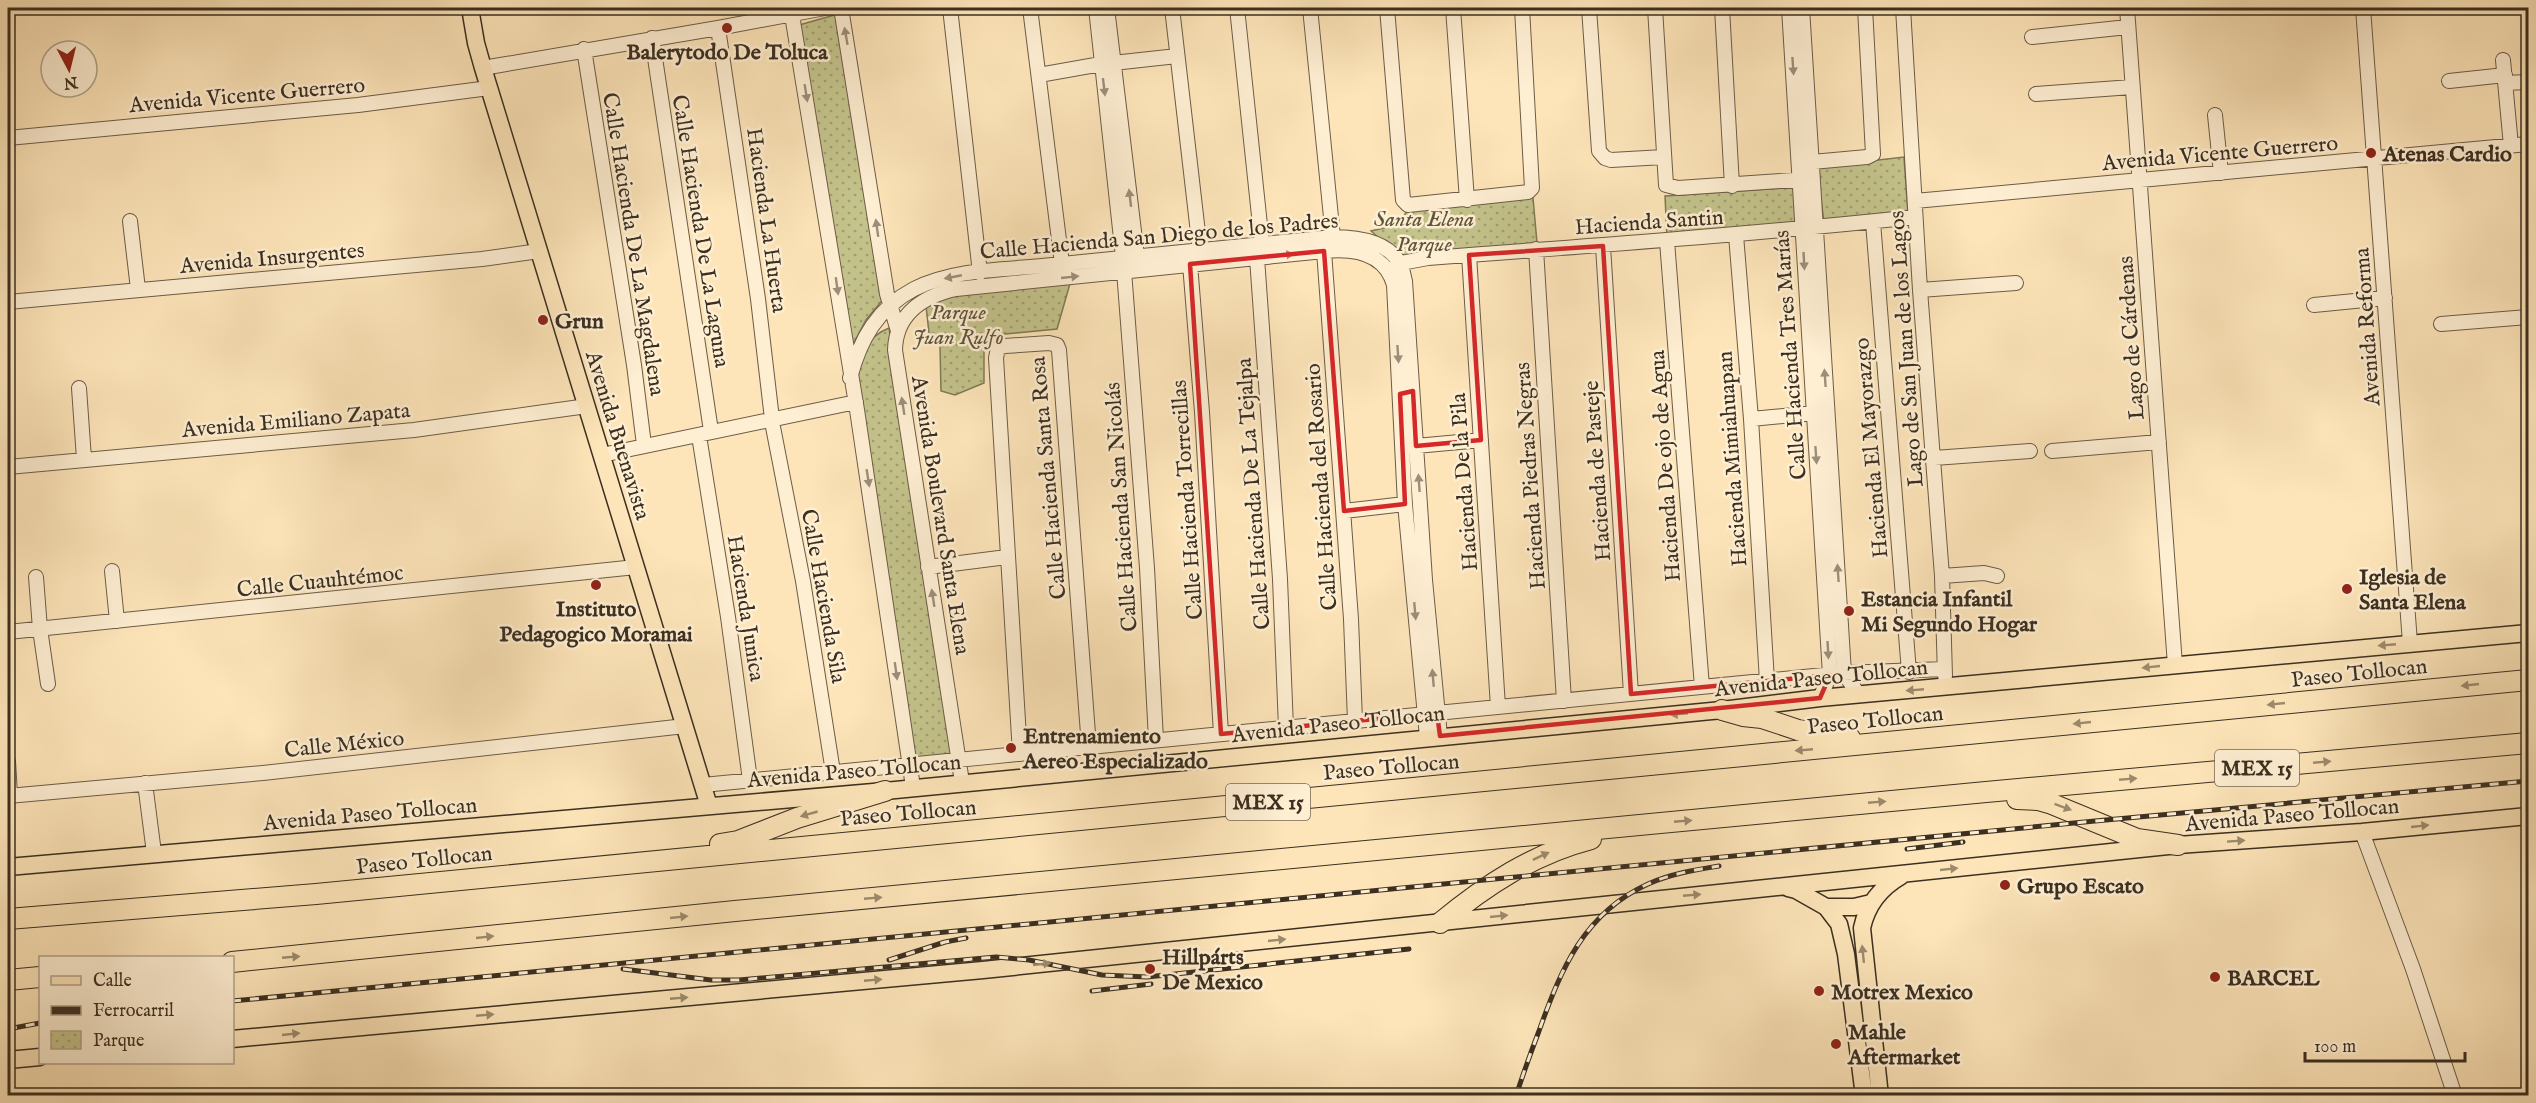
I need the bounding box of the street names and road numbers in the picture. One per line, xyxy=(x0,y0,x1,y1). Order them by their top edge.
street label: Avenida Vicente Guerrero xyxy=(127,72,366,120)
street label: Calle Hacienda De La Magdalena xyxy=(595,91,671,398)
street label: Calle Hacienda De La Laguna xyxy=(665,93,736,370)
street label: Hacienda La Huerta xyxy=(739,126,793,315)
street label: Avenida Vicente Guerrero xyxy=(2100,130,2339,178)
street label: Hacienda Santin xyxy=(1574,204,1725,242)
street label: Calle Hacienda San Diego de los Padres xyxy=(979,207,1340,267)
street label: Lago de San Juan de los Lagos xyxy=(1883,210,1931,488)
street label: Calle Hacienda Tres Marías xyxy=(1768,229,1814,481)
street label: Avenida Insurgentes xyxy=(178,237,366,281)
street label: Avenida Reforma xyxy=(2348,246,2388,408)
street label: Lago de Cárdenas xyxy=(2112,255,2152,421)
street label: Hacienda El Mayorazgo xyxy=(1848,336,1896,559)
street label: Avenida Buenavista xyxy=(578,347,656,524)
street label: Hacienda De ojo de Agua xyxy=(1644,349,1688,583)
street label: Hacienda Mimiahuapan xyxy=(1711,350,1754,568)
street label: Calle Hacienda Santa Rosa xyxy=(1024,355,1074,600)
street label: Calle Hacienda De La Tejalpa xyxy=(1230,356,1277,631)
street label: Hacienda Piedras Negras xyxy=(1509,361,1553,590)
street label: Calle Hacienda del Rosario xyxy=(1299,362,1345,611)
street label: Avenida Boulevard Santa Elena xyxy=(904,373,976,657)
street label: Calle Hacienda Torrecillas xyxy=(1166,379,1210,621)
street label: Hacienda de Pasteje xyxy=(1578,380,1618,562)
street label: Calle Hacienda San Nicolás xyxy=(1099,381,1145,633)
street label: Hacienda De la Pila xyxy=(1445,391,1485,572)
street label: Avenida Emiliano Zapata xyxy=(180,397,412,445)
street label: Calle Hacienda Sila xyxy=(794,507,852,686)
street label: Hacienda Junica xyxy=(720,533,770,684)
street label: Calle Cuauhtémoc xyxy=(235,559,405,605)
street label: Paseo Tollocan xyxy=(2290,653,2429,695)
street label: Avenida Paseo Tollocan xyxy=(1712,654,1930,704)
street label: Avenida Paseo Tollocan xyxy=(1229,700,1447,750)
street label: Paseo Tollocan xyxy=(1806,700,1945,742)
street label: Calle México xyxy=(283,725,406,765)
street label: Paseo Tollocan xyxy=(1322,748,1461,788)
street label: Avenida Paseo Tollocan xyxy=(745,749,963,795)
road number: MEX 15 xyxy=(2215,750,2299,786)
road number: MEX 15 xyxy=(1226,784,1310,820)
street label: Avenida Paseo Tollocan xyxy=(261,792,479,838)
street label: Avenida Paseo Tollocan xyxy=(2183,793,2401,839)
street label: Paseo Tollocan xyxy=(839,794,978,834)
street label: Paseo Tollocan xyxy=(355,840,494,882)

